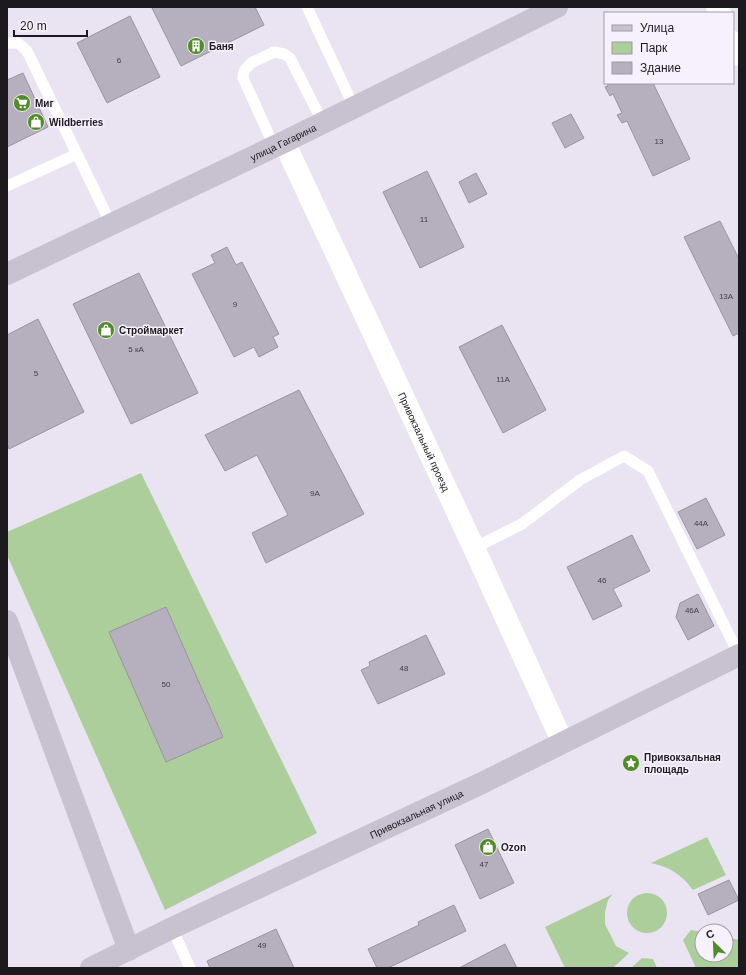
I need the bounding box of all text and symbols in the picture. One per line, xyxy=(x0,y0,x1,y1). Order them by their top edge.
scale bar xyxy=(14,12,87,38)
legend xyxy=(604,12,734,84)
text: 20 m xyxy=(20,19,47,33)
text: Улица xyxy=(640,21,674,35)
building icon: Баня xyxy=(186,36,206,56)
place label: Баня xyxy=(209,41,234,52)
text: Парк xyxy=(640,41,668,55)
house number: 6 xyxy=(117,56,122,65)
text: Здание xyxy=(640,61,681,75)
supermarket icon: Миг xyxy=(12,93,32,113)
place label: Миг xyxy=(35,98,54,109)
shop icon: Wildberries xyxy=(26,112,46,132)
place label: Wildberries xyxy=(49,117,104,128)
street label: улица Гагарина xyxy=(248,121,318,163)
house number: 13 xyxy=(655,137,664,146)
house number: 11 xyxy=(420,215,429,224)
house number: 13А xyxy=(719,292,734,301)
house number: 9 xyxy=(233,300,238,309)
shop icon: Строймаркет xyxy=(96,320,116,340)
place label: Строймаркет xyxy=(119,325,184,336)
house number: 5 кА xyxy=(128,345,144,354)
house number: 5 xyxy=(34,369,39,378)
house number: 11А xyxy=(496,375,510,384)
street label: Привокзальный проезд xyxy=(396,391,452,493)
house number: 9А xyxy=(310,489,321,498)
house number: 44А xyxy=(694,519,709,528)
house number: 46 xyxy=(598,576,607,585)
house number: 46А xyxy=(685,606,700,615)
house number: 48 xyxy=(400,664,409,673)
house number: 50 xyxy=(162,680,171,689)
place label: Привокзальная площадь xyxy=(644,752,721,775)
place icon: Привокзальная площадь xyxy=(621,753,641,773)
street label: Привокзальная улица xyxy=(368,787,465,840)
shop icon: Ozon xyxy=(478,837,498,857)
place label: Ozon xyxy=(501,842,526,853)
house number: 47 xyxy=(480,860,489,869)
north arrow xyxy=(694,923,734,963)
text: С xyxy=(704,927,716,941)
house number: 49 xyxy=(258,941,267,950)

